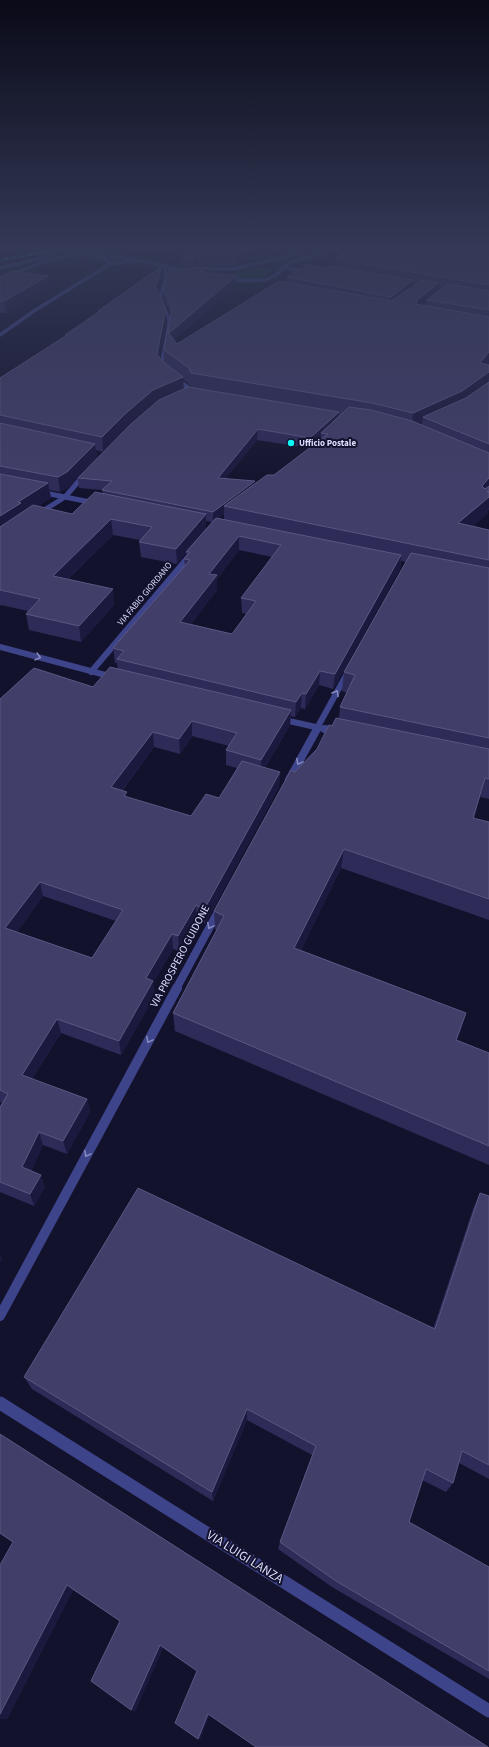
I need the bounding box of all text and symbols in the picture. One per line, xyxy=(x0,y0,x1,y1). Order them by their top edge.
place label: Ufficio Postale xyxy=(299,437,356,450)
marker: Ufficio Postale xyxy=(286,438,296,448)
street label: VIA FABIO GIORDANO xyxy=(115,559,175,629)
one-way arrow xyxy=(34,652,41,661)
one-way arrow xyxy=(331,690,338,698)
one-way arrow xyxy=(296,758,304,765)
street label: VIA PROSPERO GUIDONE xyxy=(147,902,213,1010)
one-way arrow xyxy=(208,921,215,929)
one-way arrow xyxy=(146,1036,153,1043)
one-way arrow xyxy=(84,1150,92,1158)
street label: VIA LUIGI LANZA xyxy=(203,1526,288,1588)

